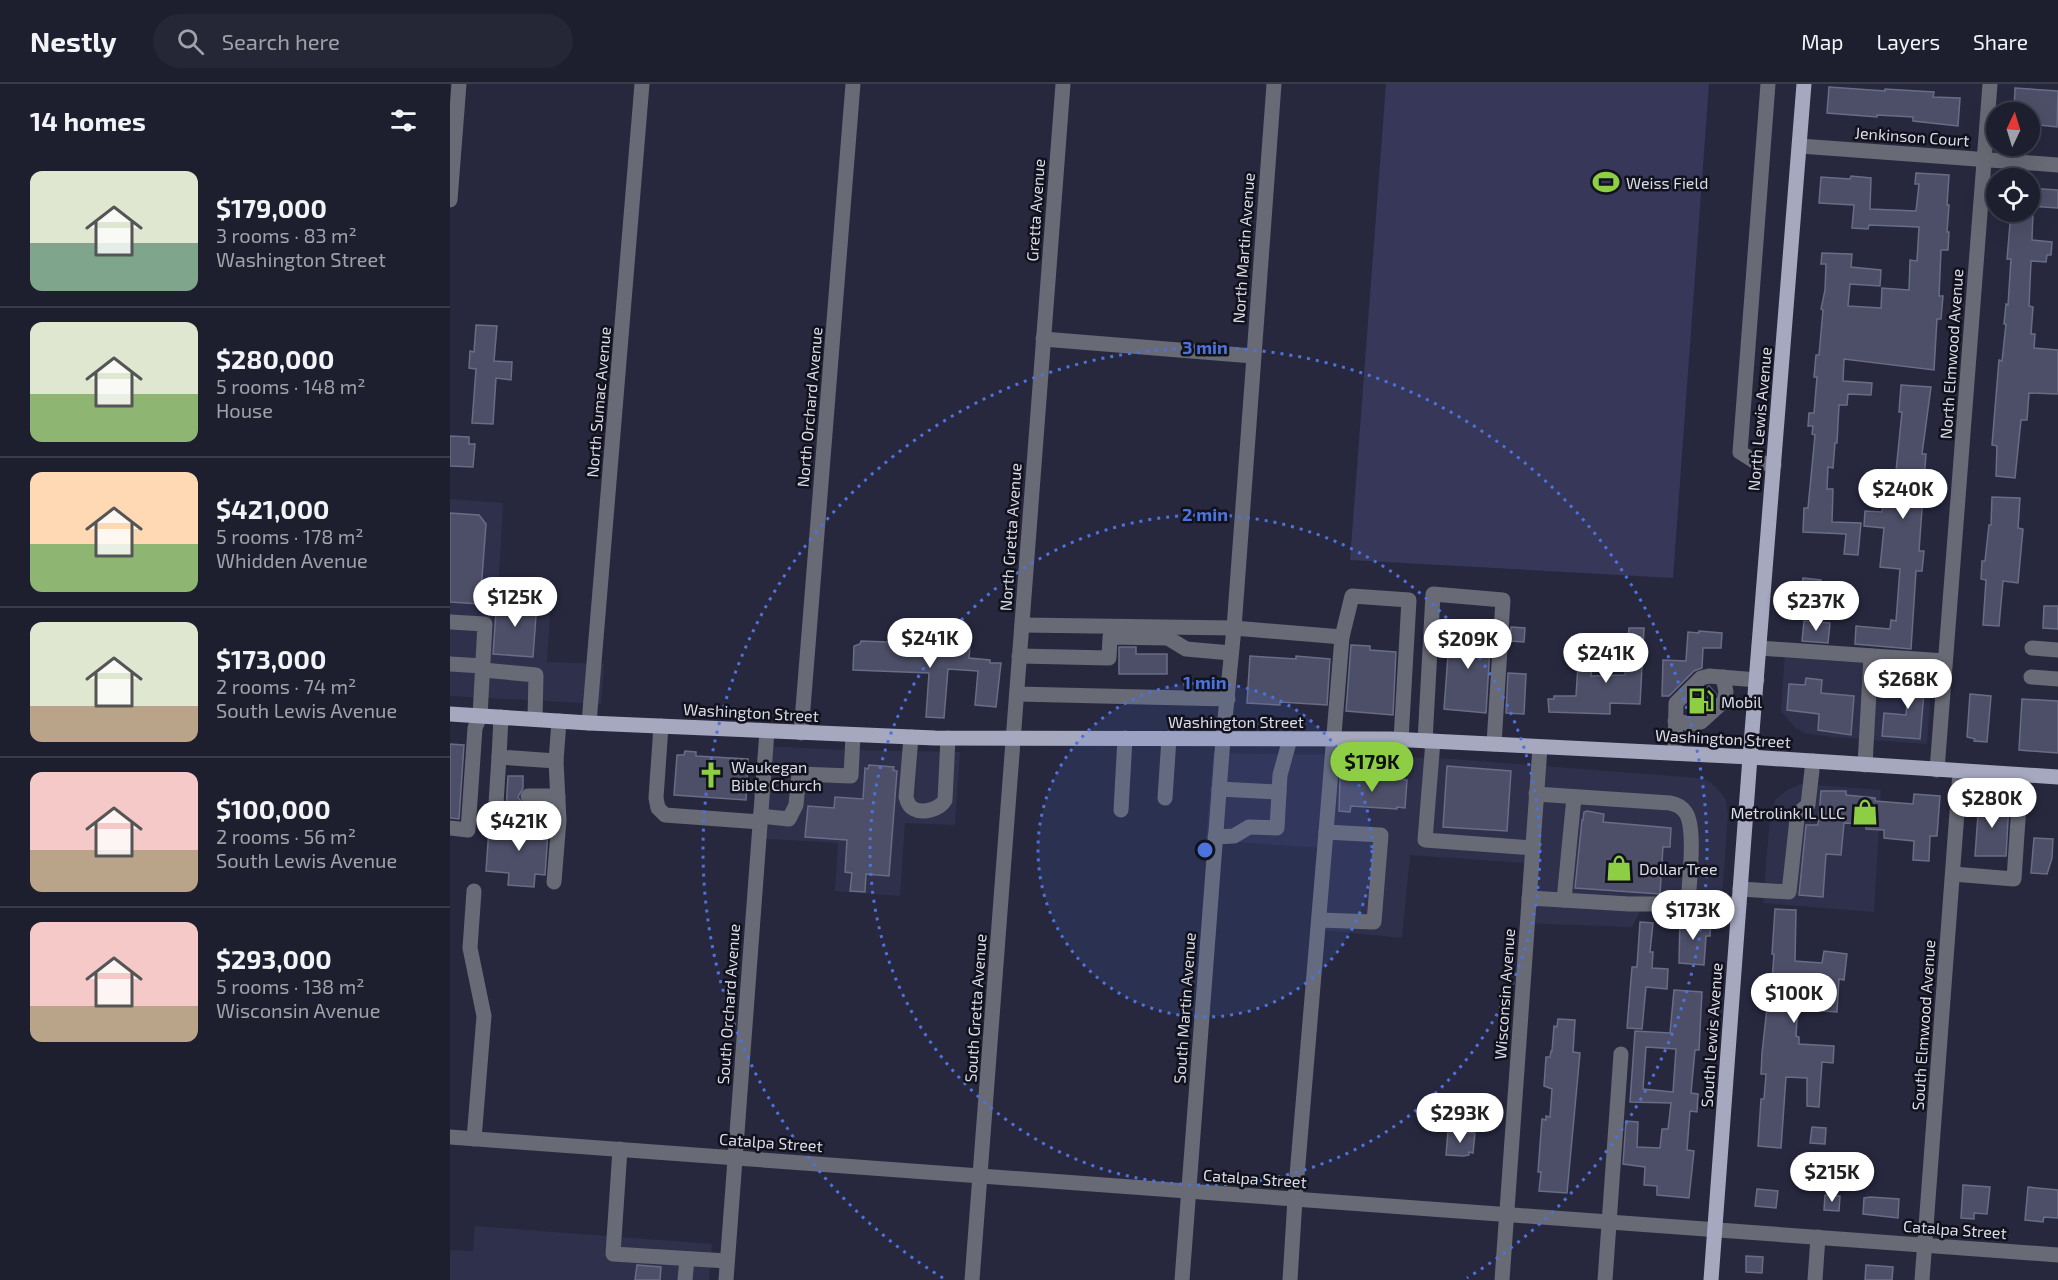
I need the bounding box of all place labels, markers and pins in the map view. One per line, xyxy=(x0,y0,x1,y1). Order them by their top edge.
sports icon: Weiss Field xyxy=(1591,167,1621,197)
place label: Weiss Field xyxy=(1626,173,1708,192)
pin: $240K xyxy=(1861,469,1945,520)
pin: $125K xyxy=(473,577,557,628)
pin: $237K xyxy=(1774,581,1858,632)
pin: $241K xyxy=(888,618,972,669)
pin: $209K xyxy=(1426,619,1510,670)
pin: $241K xyxy=(1564,633,1648,684)
pin: $268K xyxy=(1866,659,1950,710)
fuel station icon: Mobil xyxy=(1686,686,1716,716)
place label: Mobil xyxy=(1721,692,1762,711)
pin: $179K xyxy=(1330,742,1414,793)
place label: Waukegan Bible Church xyxy=(731,757,822,794)
church icon: Waukegan Bible Church xyxy=(696,760,726,790)
pin: $280K xyxy=(1950,778,2034,829)
shop icon: Metrolink IL LLC xyxy=(1850,797,1880,827)
pin: $421K xyxy=(477,801,561,852)
place label: Metrolink IL LLC xyxy=(1730,803,1845,822)
centre of rings xyxy=(1195,840,1215,860)
shop icon: Dollar Tree xyxy=(1604,853,1634,883)
place label: Dollar Tree xyxy=(1639,859,1717,878)
pin: $173K xyxy=(1651,890,1735,941)
pin: $100K xyxy=(1752,973,1836,1024)
pin: $293K xyxy=(1418,1093,1502,1144)
pin: $215K xyxy=(1790,1152,1874,1203)

